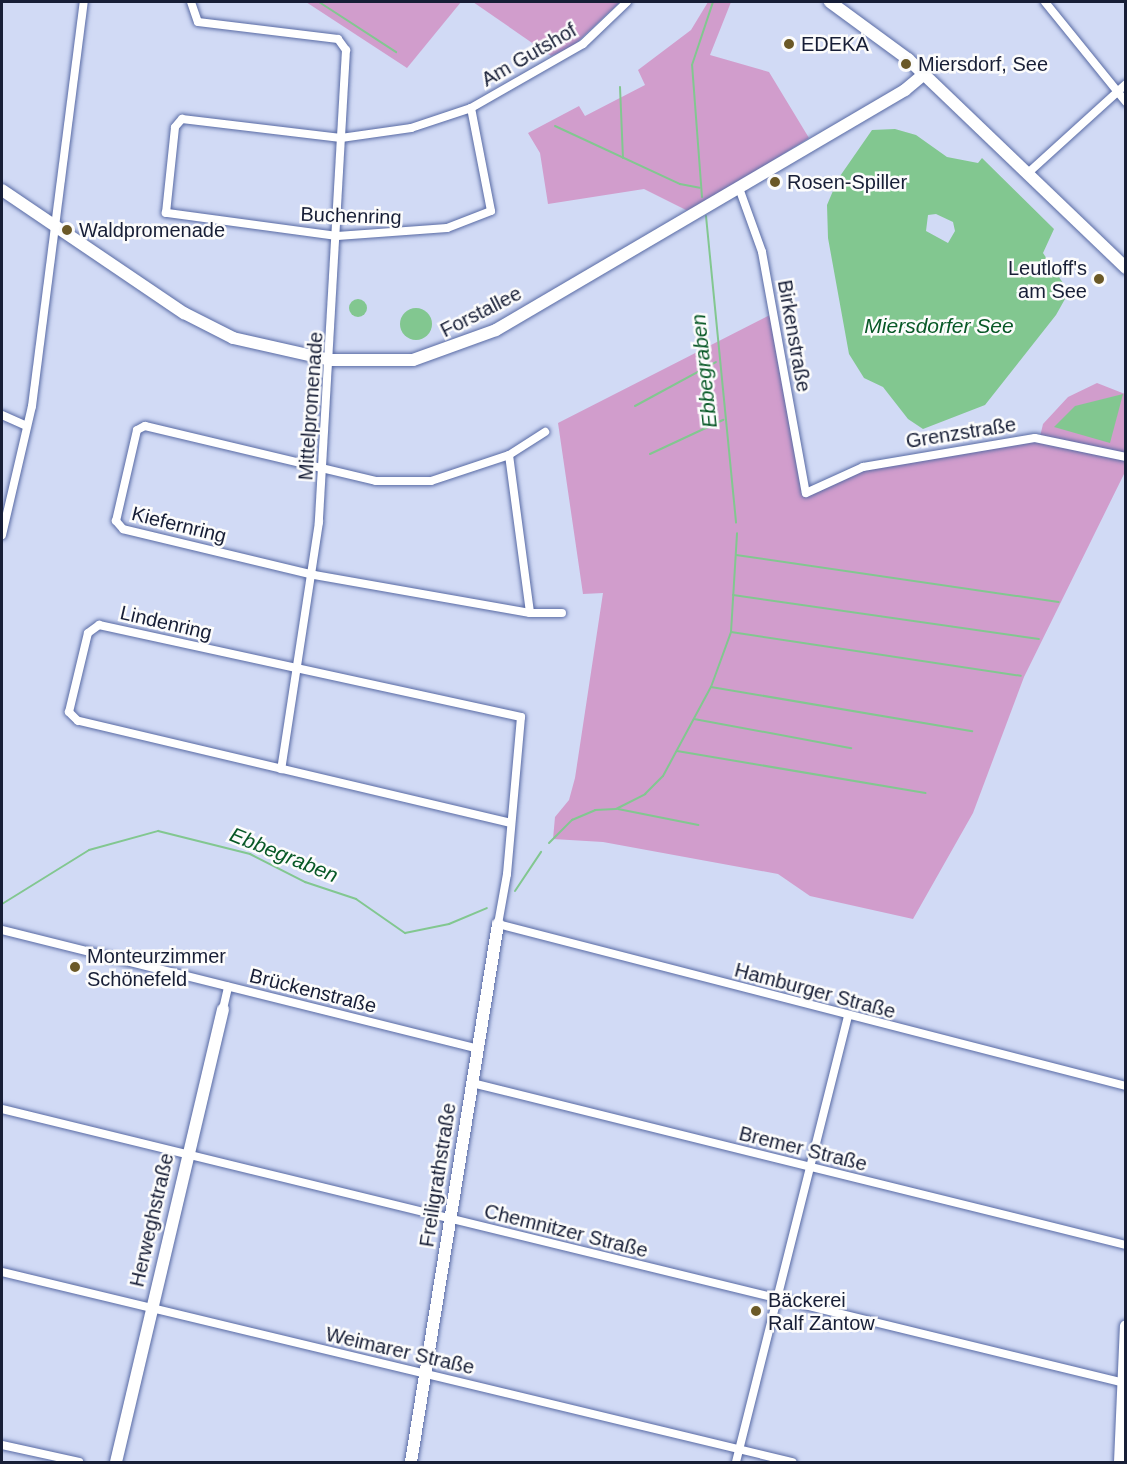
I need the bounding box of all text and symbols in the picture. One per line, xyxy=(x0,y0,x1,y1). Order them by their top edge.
street label: Am Gutshof xyxy=(477,18,581,92)
place label: EDEKA xyxy=(801,32,869,56)
marker: EDEKA xyxy=(782,37,796,51)
place label: Miersdorf, See xyxy=(918,52,1048,76)
marker: Miersdorf, See xyxy=(899,57,913,71)
place label: Rosen-Spiller xyxy=(787,170,907,194)
marker: Rosen-Spiller xyxy=(768,175,782,189)
street label: Buchenring xyxy=(300,202,402,230)
place label: Waldpromenade xyxy=(79,218,225,242)
marker: Waldpromenade xyxy=(60,223,74,237)
place label: Leutloff's am See xyxy=(1008,256,1087,303)
marker: Leutloff's am See xyxy=(1092,272,1106,286)
street label: Birkenstraße xyxy=(772,278,816,394)
street label: Forstallee xyxy=(436,281,526,343)
water label: Ebbegraben xyxy=(685,313,723,429)
water label: Miersdorfer See xyxy=(864,313,1014,339)
street label: Mittelpromenade xyxy=(294,331,328,481)
street label: Grenzstraße xyxy=(904,412,1018,454)
street label: Kiefernring xyxy=(129,502,229,548)
street label: Lindenring xyxy=(118,601,214,645)
water label: Ebbegraben xyxy=(226,822,342,888)
place label: Monteurzimmer Schönefeld xyxy=(87,944,226,991)
street label: Hamburger Straße xyxy=(732,958,898,1024)
marker: Monteurzimmer Schönefeld xyxy=(68,960,82,974)
street label: Brückenstraße xyxy=(247,964,379,1018)
street label: Freiligrathstraße xyxy=(415,1101,461,1249)
street label: Bremer Straße xyxy=(736,1121,870,1177)
street label: Herweghstraße xyxy=(125,1151,179,1289)
street label: Chemnitzer Straße xyxy=(482,1199,650,1263)
place label: Bäckerei Ralf Zantow xyxy=(768,1288,875,1335)
marker: Bäckerei Ralf Zantow xyxy=(749,1304,763,1318)
street label: Weimarer Straße xyxy=(323,1322,477,1380)

